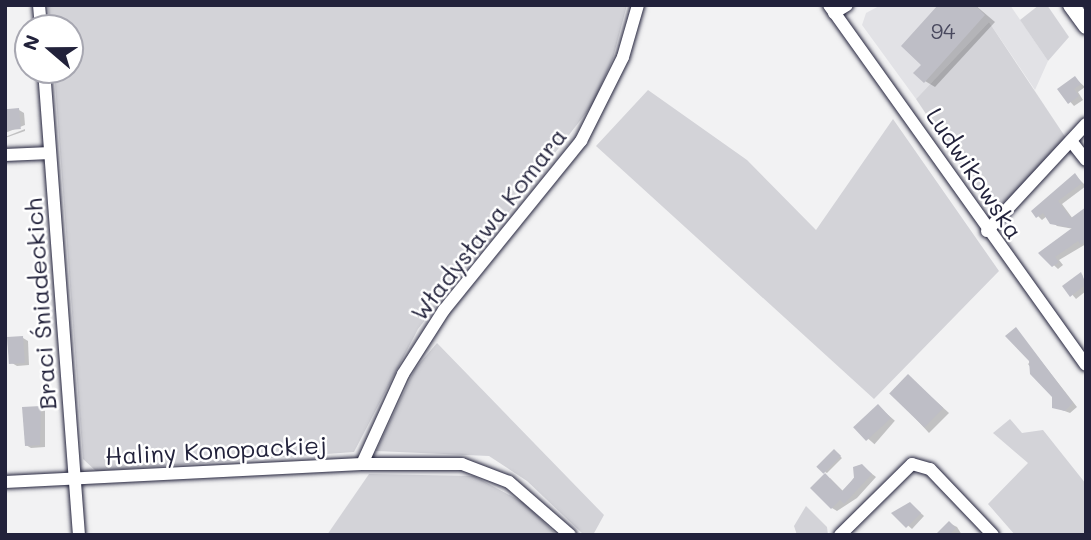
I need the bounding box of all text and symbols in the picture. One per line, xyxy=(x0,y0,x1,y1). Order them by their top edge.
north arrow xyxy=(14,14,84,84)
house number: 94 xyxy=(931,18,955,44)
text: N xyxy=(16,31,45,53)
street label: Ludwikowska xyxy=(921,102,1029,244)
street label: Władysława Komara xyxy=(404,122,572,326)
street label: Braci Śniadeckich xyxy=(18,197,62,411)
street label: Haliny Konopackiej xyxy=(104,430,328,470)

